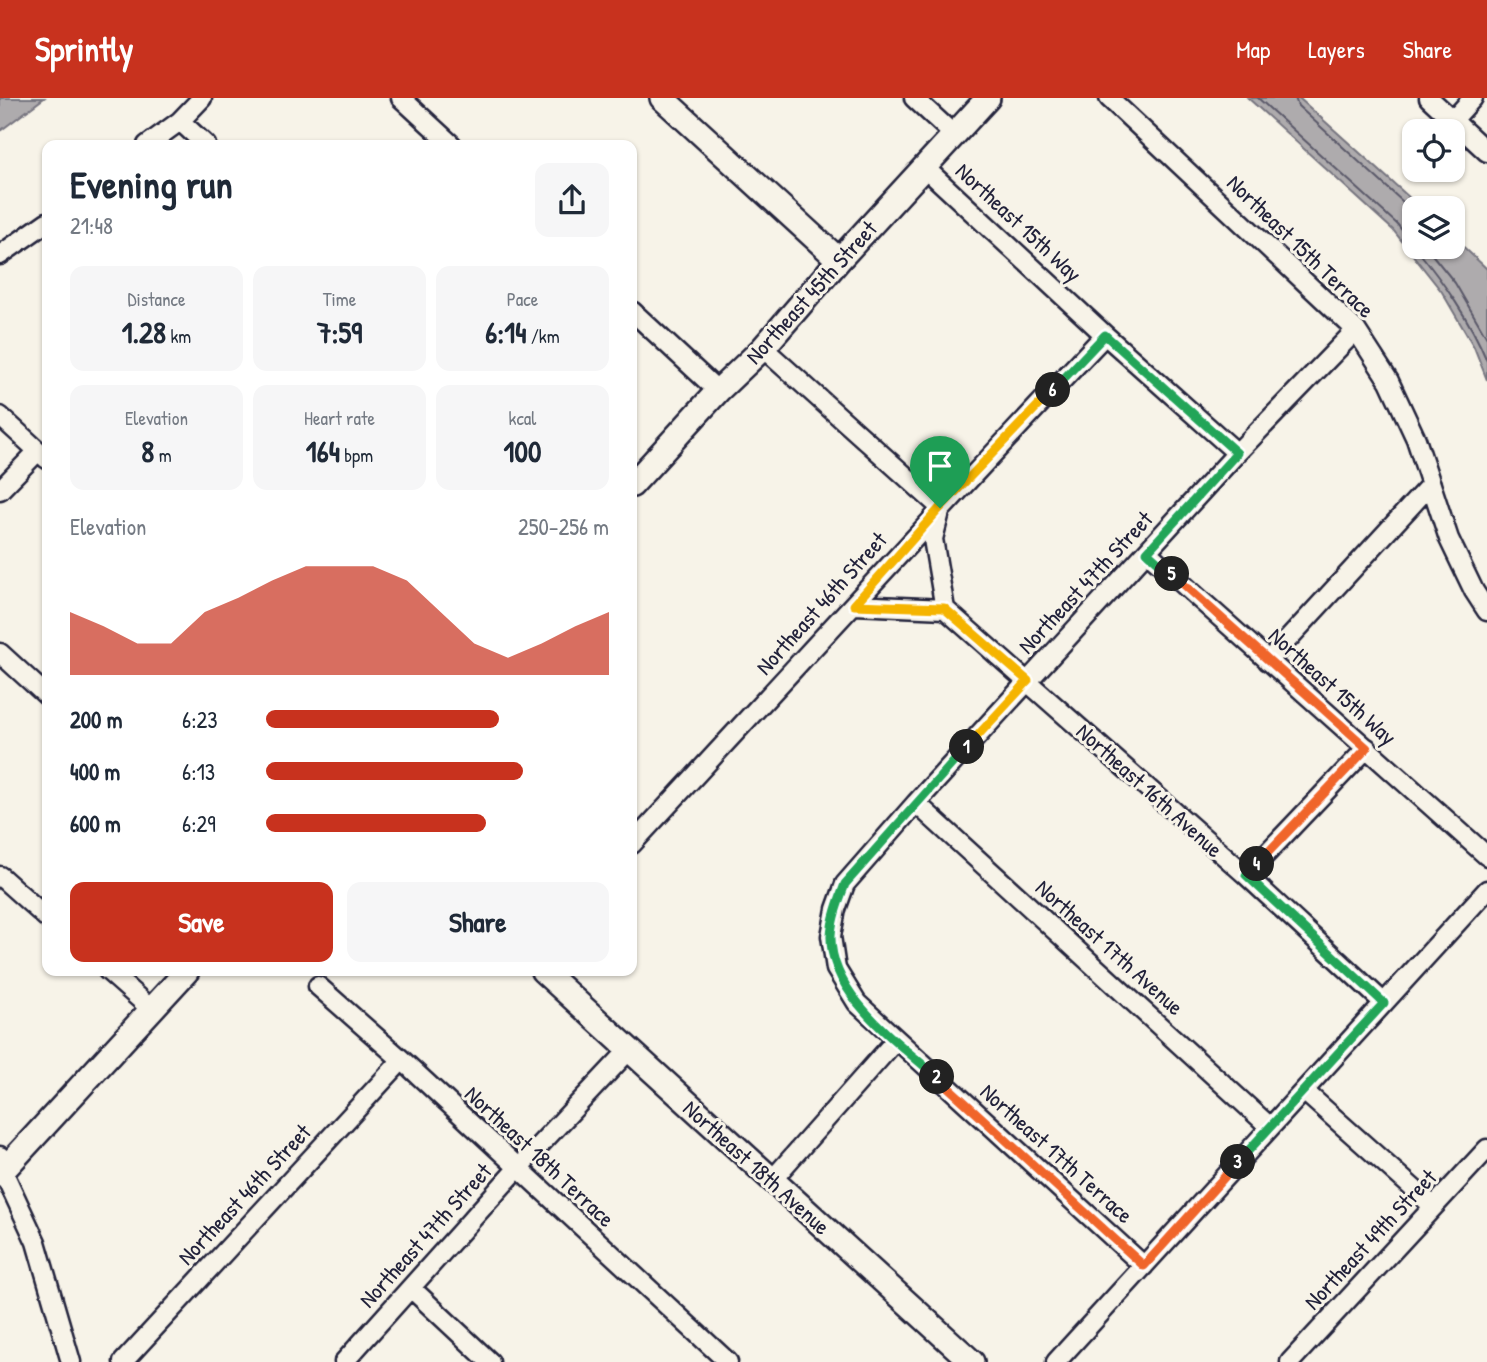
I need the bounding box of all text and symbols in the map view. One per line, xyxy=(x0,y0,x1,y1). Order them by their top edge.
text: Sprintly xyxy=(35,27,133,71)
text: Map xyxy=(1236,33,1270,65)
text: Layers xyxy=(1308,33,1365,65)
text: Share xyxy=(1403,33,1452,65)
map controls xyxy=(1402,119,1465,259)
button: locate xyxy=(1402,119,1465,182)
street label: Northeast 15th Way xyxy=(949,155,1089,289)
text: Evening run xyxy=(70,158,233,210)
button: share xyxy=(535,163,609,237)
street label: Northeast 15th Terrace xyxy=(1221,168,1381,324)
button: layers xyxy=(1402,196,1465,259)
text: 21:48 xyxy=(70,210,113,241)
street label: Northeast 45th Street xyxy=(738,213,884,370)
text: Distance xyxy=(127,286,186,312)
text: Time xyxy=(323,286,356,312)
text: Pace xyxy=(507,286,538,312)
text: 1.28 xyxy=(122,312,166,352)
text: 7:59 xyxy=(317,312,362,352)
text: 6:14 xyxy=(485,312,526,352)
text: km xyxy=(166,323,191,349)
text: /km xyxy=(526,323,560,349)
pin: 6 xyxy=(1036,372,1070,408)
text: 6 xyxy=(1049,376,1056,402)
text: Elevation xyxy=(125,405,188,431)
text: Heart rate xyxy=(304,405,375,431)
text: kcal xyxy=(509,405,536,431)
text: 8 xyxy=(141,431,154,471)
text: 164 xyxy=(306,431,340,471)
text: 100 xyxy=(504,431,541,471)
pin xyxy=(910,436,970,508)
text: m xyxy=(154,442,172,468)
text: bpm xyxy=(340,442,373,468)
icon: arrive xyxy=(921,447,959,485)
street label: Northeast 47th Street xyxy=(1011,503,1160,660)
text: Elevation xyxy=(70,511,146,542)
text: 250–256 m xyxy=(518,511,609,542)
street label: Northeast 46th Street xyxy=(748,524,894,681)
pin: 5 xyxy=(1154,556,1190,592)
text: 5 xyxy=(1167,560,1176,586)
street label: Northeast 15th Way xyxy=(1262,620,1404,752)
text: 200 m xyxy=(70,704,122,735)
text: 6:23 xyxy=(182,704,218,735)
street label: Northeast 16th Avenue xyxy=(1070,716,1230,864)
pin: 1 xyxy=(950,730,984,764)
text: 1 xyxy=(963,733,970,759)
text: 400 m xyxy=(70,756,120,787)
text: 6:13 xyxy=(182,756,215,787)
text: 600 m xyxy=(70,808,121,839)
text: 6:29 xyxy=(182,808,216,839)
pin: 4 xyxy=(1240,846,1274,882)
text: 4 xyxy=(1253,850,1260,876)
street label: Northeast 17th Avenue xyxy=(1029,872,1191,1022)
button: Save xyxy=(70,882,333,962)
button: Share xyxy=(347,882,609,962)
pin: 2 xyxy=(920,1060,954,1094)
text: 2 xyxy=(932,1063,941,1089)
street label: Northeast 17th Terrace xyxy=(974,1076,1140,1230)
street label: Northeast 18th Terrace xyxy=(458,1078,622,1234)
street label: Northeast 18th Avenue xyxy=(677,1093,837,1241)
street label: Northeast 46th Street xyxy=(170,1116,318,1271)
pin: 3 xyxy=(1220,1144,1256,1180)
text: 3 xyxy=(1233,1148,1242,1174)
street label: Northeast 47th Street xyxy=(352,1155,499,1314)
street label: Northeast 49th Street xyxy=(1297,1161,1444,1316)

